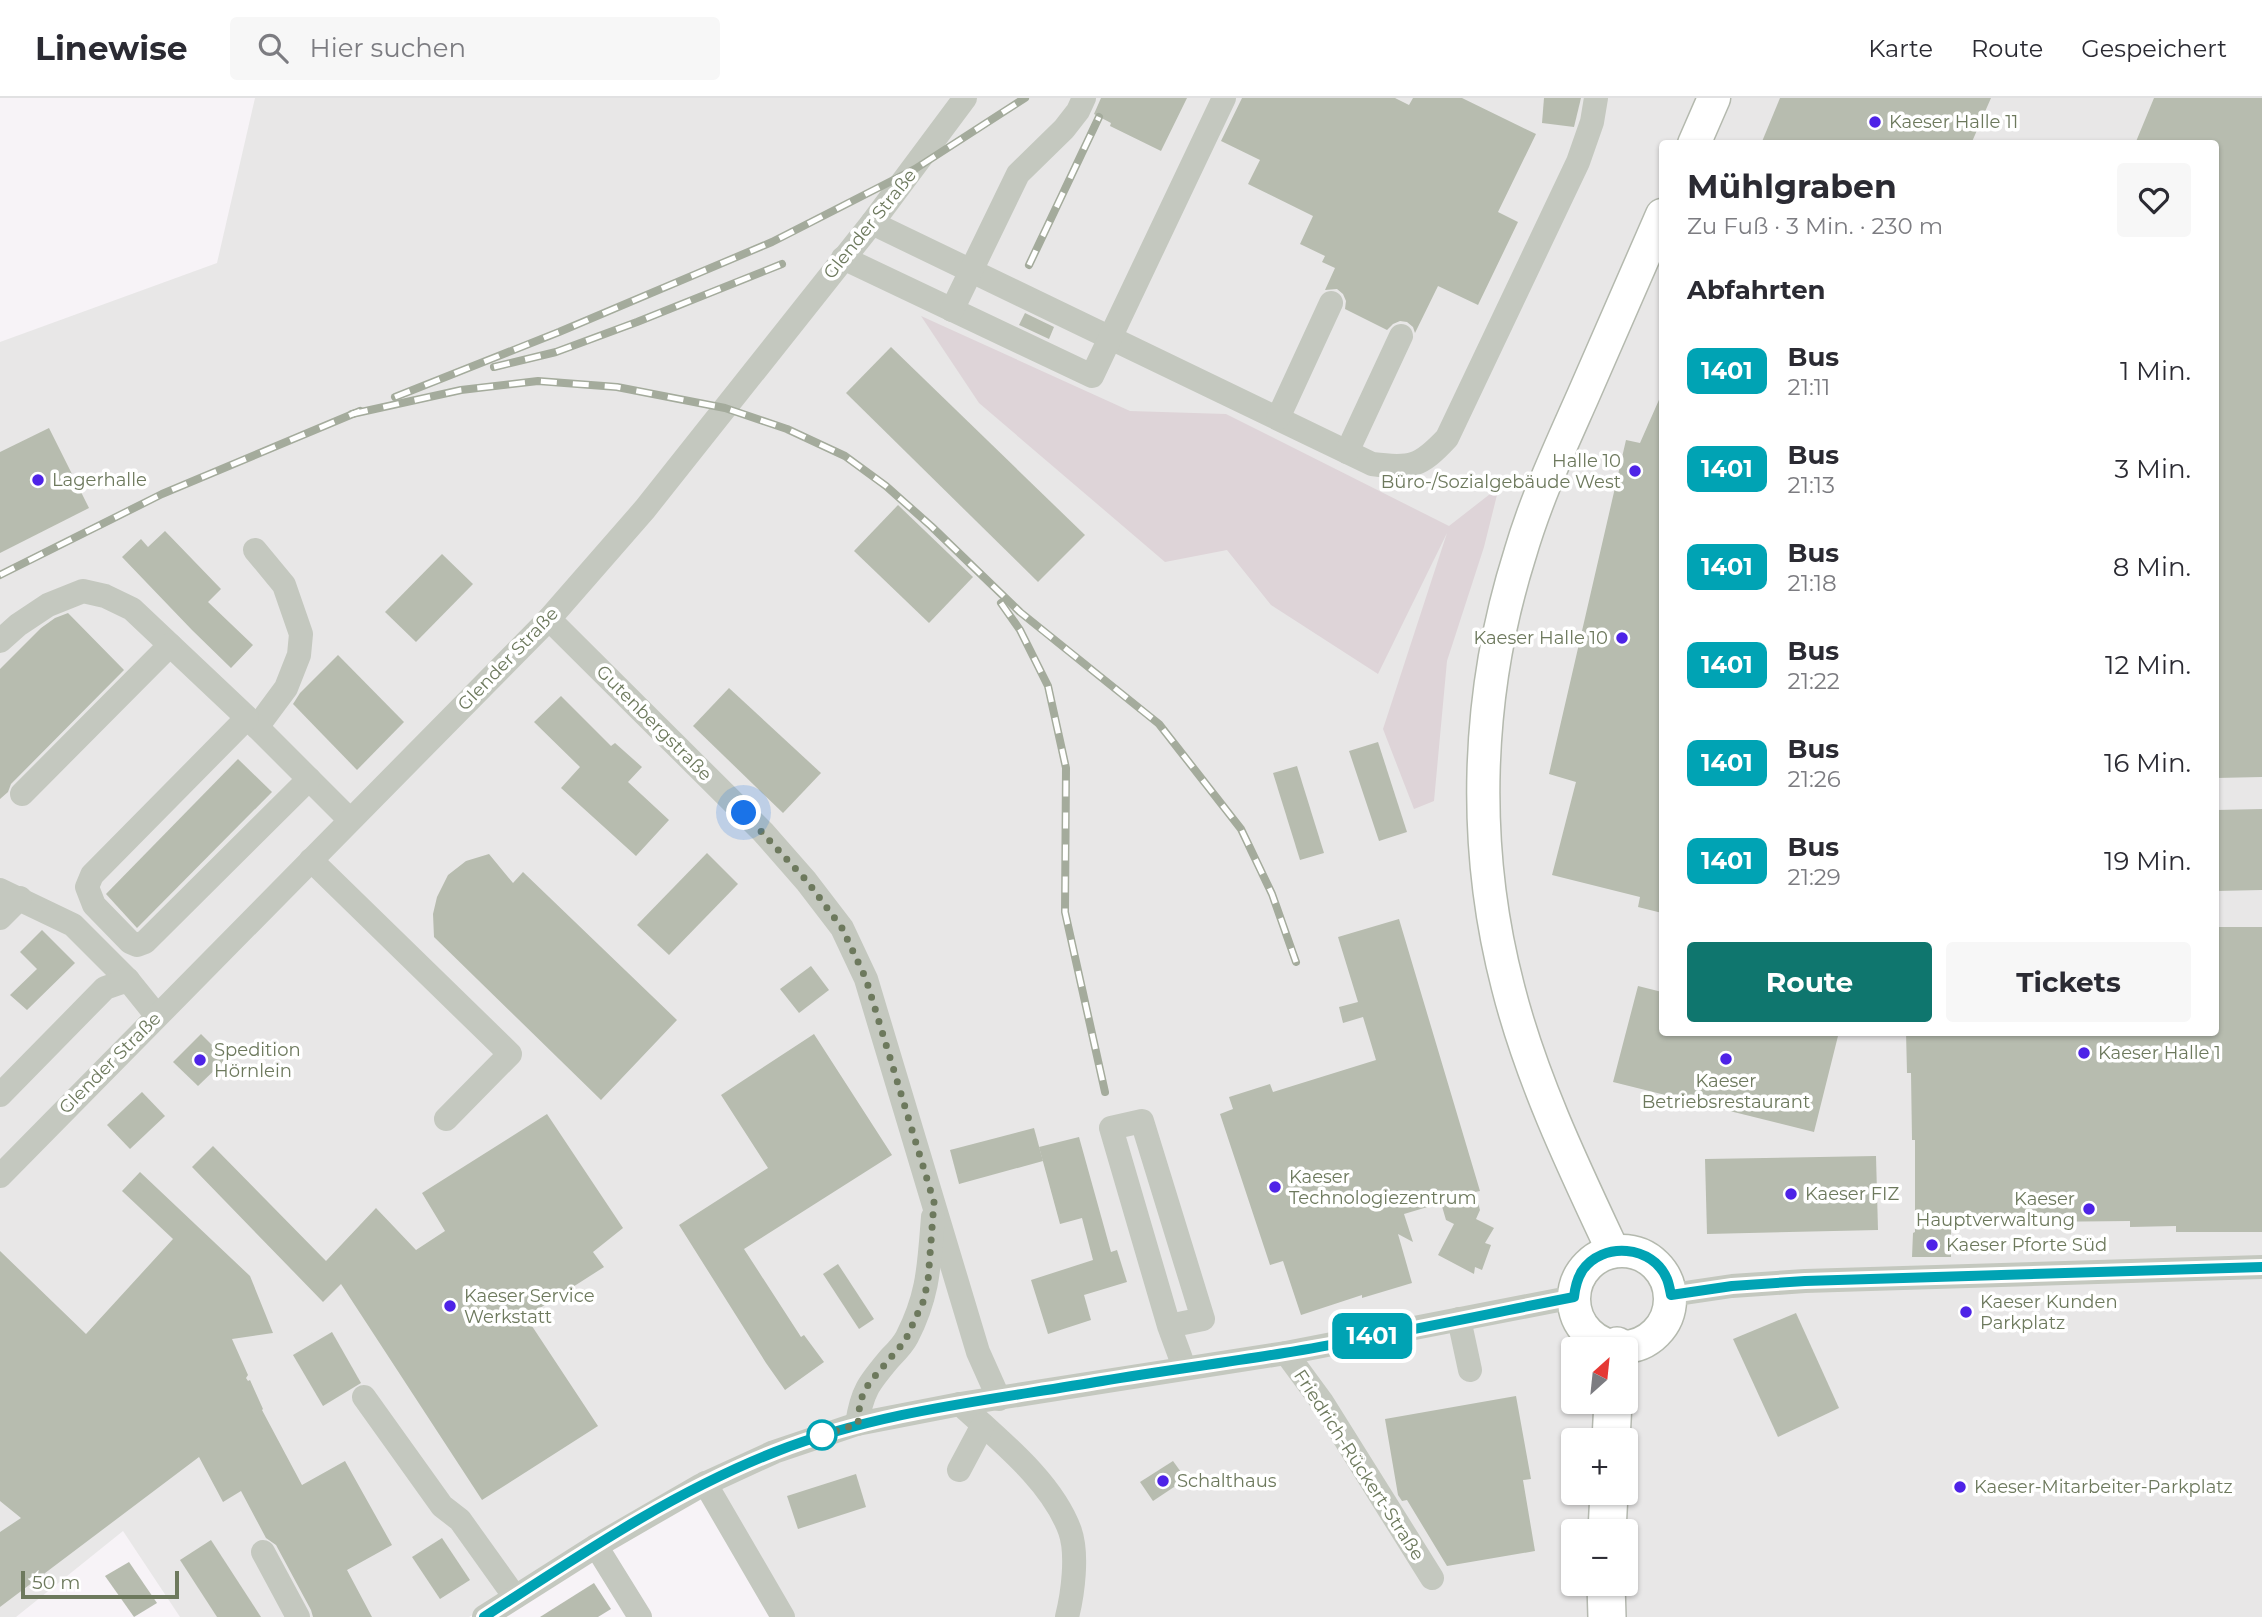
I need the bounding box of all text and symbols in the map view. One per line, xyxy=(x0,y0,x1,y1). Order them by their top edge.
search box xyxy=(230,17,720,80)
text: Linewise xyxy=(35,28,188,68)
icon: search xyxy=(254,29,292,67)
text: Hier suchen xyxy=(310,32,466,64)
text: Karte xyxy=(1868,34,1933,63)
text: Route xyxy=(1971,34,2043,63)
text: Gespeichert xyxy=(2081,34,2227,63)
place label: Kaeser Halle 11 xyxy=(1889,111,2018,133)
marker: Kaeser Halle 11 xyxy=(1867,114,1883,130)
button: heart xyxy=(2117,163,2191,237)
street label: Glender Straße xyxy=(819,164,921,283)
text: Mühlgraben xyxy=(1687,166,1897,206)
text: Zu Fuß · 3 Min. · 230 m xyxy=(1687,212,1943,240)
text: Abfahrten xyxy=(1687,274,1826,306)
text: Bus xyxy=(1788,341,1839,373)
text: 1 Min. xyxy=(2120,355,2191,387)
text: 1401 xyxy=(1701,356,1753,385)
text: 21:11 xyxy=(1788,373,1830,401)
text: Bus xyxy=(1788,439,1839,471)
place label: Halle 10 Büro-/Sozialgebäude West xyxy=(1381,450,1621,493)
text: 3 Min. xyxy=(2115,453,2191,485)
text: 1401 xyxy=(1701,454,1753,483)
marker: Halle 10 Büro-/Sozialgebäude West xyxy=(1627,463,1643,479)
place label: Lagerhalle xyxy=(52,469,147,491)
text: 21:13 xyxy=(1788,471,1835,499)
marker: Lagerhalle xyxy=(30,472,46,488)
text: Bus xyxy=(1788,537,1839,569)
text: 8 Min. xyxy=(2113,551,2191,583)
text: 1401 xyxy=(1701,552,1753,581)
text: 21:18 xyxy=(1788,569,1837,597)
street label: Glender Straße xyxy=(453,603,563,715)
place label: Kaeser Halle 10 xyxy=(1473,627,1608,649)
marker: Kaeser Halle 10 xyxy=(1614,630,1630,646)
text: Bus xyxy=(1788,635,1839,667)
text: 12 Min. xyxy=(2105,649,2191,681)
text: 1401 xyxy=(1701,650,1753,679)
street label: Gutenbergstraße xyxy=(592,661,716,785)
text: 21:22 xyxy=(1788,667,1840,695)
text: Bus xyxy=(1788,733,1839,765)
text: 16 Min. xyxy=(2104,747,2191,779)
text: 1401 xyxy=(1701,748,1753,777)
text: 21:26 xyxy=(1788,765,1841,793)
your location xyxy=(726,795,761,830)
text: Bus xyxy=(1788,831,1839,863)
text: 19 Min. xyxy=(2104,845,2191,877)
text: 1401 xyxy=(1701,846,1753,875)
text: 21:29 xyxy=(1788,863,1841,891)
button: Route xyxy=(1687,942,1932,1022)
button: Tickets xyxy=(1946,942,2191,1022)
street label: Glender Straße xyxy=(54,1007,166,1119)
place label: Spedition Hörnlein xyxy=(214,1039,301,1082)
place label: Kaeser Halle 1 xyxy=(2098,1042,2221,1064)
marker: Kaeser Halle 1 xyxy=(2076,1045,2092,1061)
marker: Kaeser Betriebsrestaurant xyxy=(1718,1051,1734,1067)
marker: Spedition Hörnlein xyxy=(192,1052,208,1068)
place label: Kaeser Betriebsrestaurant xyxy=(1642,1070,1810,1113)
place label: Kaeser Technologiezentrum xyxy=(1289,1166,1477,1209)
marker: Kaeser Technologiezentrum xyxy=(1267,1179,1283,1195)
place label: Kaeser FIZ xyxy=(1805,1183,1899,1205)
marker: Kaeser FIZ xyxy=(1783,1186,1799,1202)
place label: Kaeser Hauptverwaltung xyxy=(1916,1188,2075,1231)
marker: Kaeser Hauptverwaltung xyxy=(2081,1201,2097,1217)
place label: Kaeser Pforte Süd xyxy=(1946,1234,2107,1256)
marker: Kaeser Pforte Süd xyxy=(1924,1237,1940,1253)
place label: Kaeser Service Werkstatt xyxy=(464,1285,595,1328)
place label: Kaeser Kunden Parkplatz xyxy=(1980,1291,2118,1334)
marker: Kaeser Service Werkstatt xyxy=(442,1298,458,1314)
marker: Kaeser Kunden Parkplatz xyxy=(1958,1304,1974,1320)
line badge: 1401 xyxy=(1323,1313,1421,1359)
text: 1401 xyxy=(1346,1321,1398,1350)
north arrow xyxy=(1561,1337,1638,1414)
map controls xyxy=(1561,1337,1638,1596)
street label: Friedrich-Rückert-Straße xyxy=(1289,1365,1429,1565)
unlabelled marker xyxy=(807,1420,837,1450)
button: + xyxy=(1561,1428,1638,1505)
place label: Schalthaus xyxy=(1177,1470,1277,1492)
marker: Schalthaus xyxy=(1155,1473,1171,1489)
place label: Kaeser-Mitarbeiter-Parkplatz xyxy=(1974,1476,2233,1498)
marker: Kaeser-Mitarbeiter-Parkplatz xyxy=(1952,1479,1968,1495)
button: − xyxy=(1561,1519,1638,1596)
scale bar xyxy=(21,1568,178,1600)
text: 50 m xyxy=(32,1571,80,1594)

